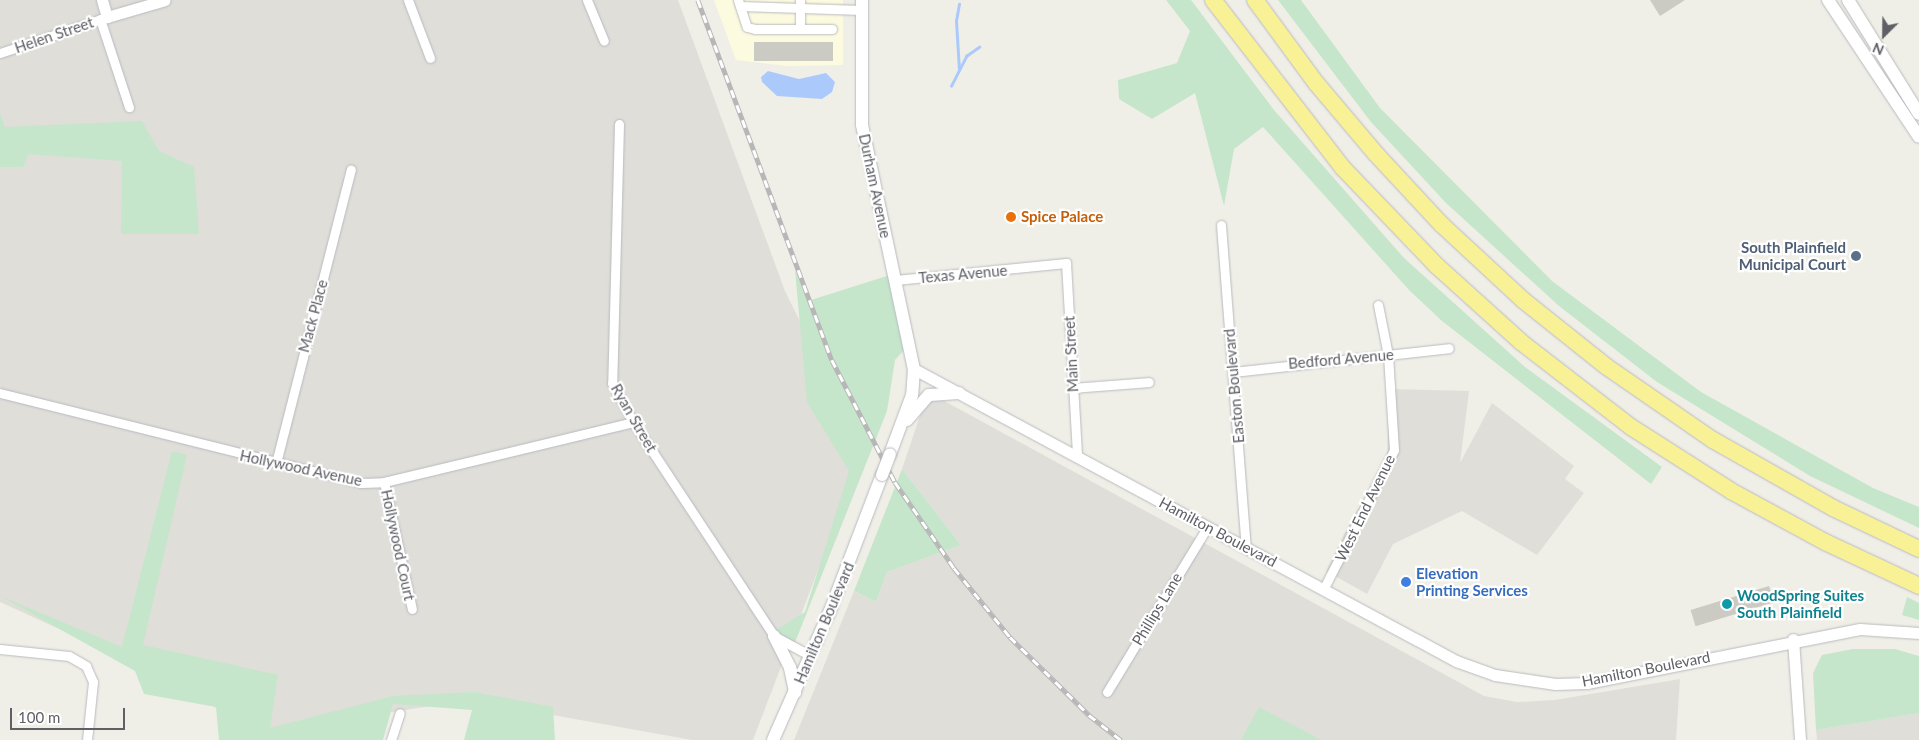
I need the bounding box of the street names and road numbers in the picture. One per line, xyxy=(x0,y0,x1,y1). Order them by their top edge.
street label: Helen Street xyxy=(12,13,96,57)
street label: Durham Avenue xyxy=(855,132,895,240)
street label: Texas Avenue xyxy=(918,261,1008,287)
street label: Mack Place xyxy=(295,278,331,354)
street label: Main Street xyxy=(1060,315,1082,393)
street label: Easton Boulevard xyxy=(1220,328,1248,444)
street label: Bedford Avenue xyxy=(1287,345,1395,373)
street label: Ryan Street xyxy=(607,381,661,455)
street label: Hollywood Avenue xyxy=(238,446,364,490)
street label: West End Avenue xyxy=(1331,451,1399,565)
street label: Hollywood Court xyxy=(377,488,419,602)
street label: Hamilton Boulevard xyxy=(1156,493,1280,571)
street label: Hamilton Boulevard xyxy=(790,559,858,687)
street label: Phillips Lane xyxy=(1128,569,1186,649)
street label: Hamilton Boulevard xyxy=(1580,648,1712,690)

